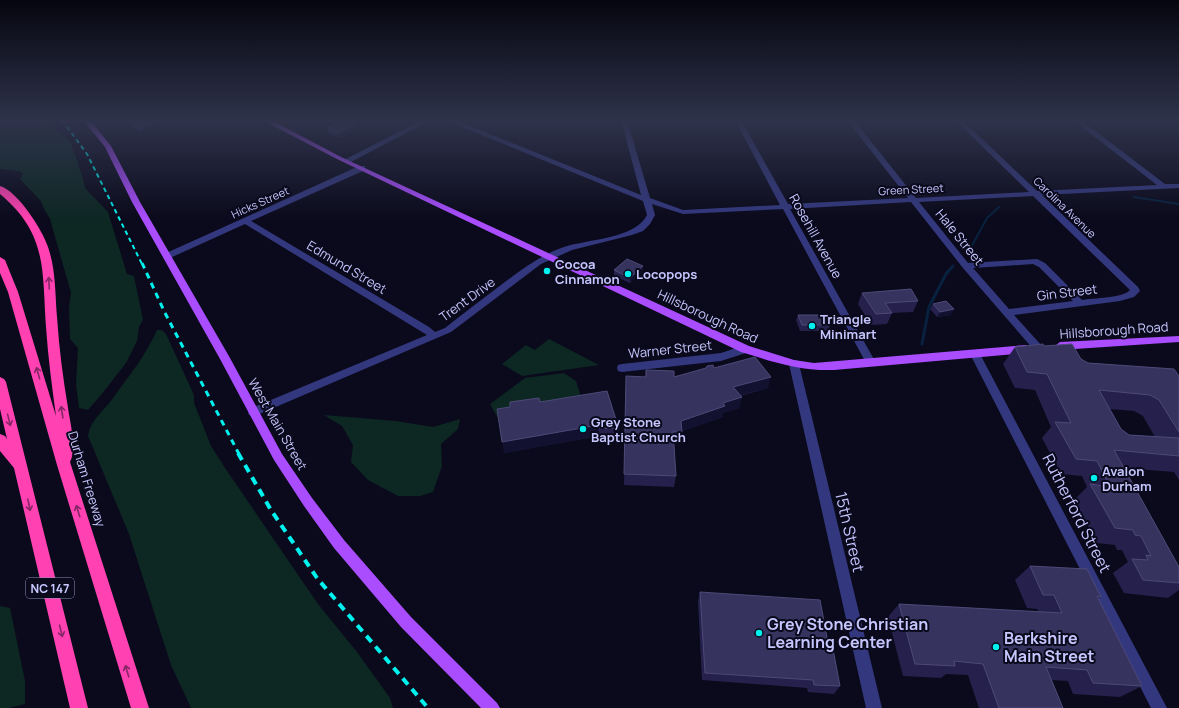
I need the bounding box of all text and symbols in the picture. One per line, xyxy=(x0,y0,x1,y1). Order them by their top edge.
street label: Carolina Avenue xyxy=(1030,173,1100,241)
street label: Green Street xyxy=(878,180,944,198)
street label: Hicks Street xyxy=(229,183,291,221)
street label: Rosehill Avenue xyxy=(785,190,847,282)
street label: Hale Street xyxy=(932,205,988,269)
street label: Edmund Street xyxy=(304,236,390,298)
place label: Cocoa Cinnamon xyxy=(555,255,620,288)
place label: Locopops xyxy=(636,265,697,283)
marker: Cocoa Cinnamon xyxy=(542,266,552,276)
marker: Locopops xyxy=(623,269,633,279)
street label: Trent Drive xyxy=(435,272,499,325)
one-way arrow xyxy=(45,277,52,290)
street label: Gin Street xyxy=(1036,279,1098,305)
street label: Hillsborough Road xyxy=(655,285,761,347)
place label: Triangle Minimart xyxy=(820,310,877,343)
street label: Hillsborough Road xyxy=(1059,317,1169,343)
marker: Triangle Minimart xyxy=(807,321,817,331)
street label: Warner Street xyxy=(627,336,713,362)
one-way arrow xyxy=(34,367,41,380)
street label: West Main Street xyxy=(244,375,312,473)
one-way arrow xyxy=(58,406,66,419)
one-way arrow xyxy=(6,413,14,426)
place label: Grey Stone Baptist Church xyxy=(591,413,686,446)
marker: Grey Stone Baptist Church xyxy=(578,424,588,434)
street label: Durham Freeway xyxy=(64,429,110,529)
street label: Rutherford Street xyxy=(1038,450,1116,576)
place label: Avalon Durham xyxy=(1102,462,1152,495)
marker: Avalon Durham xyxy=(1089,473,1099,483)
street label: 15th Street xyxy=(830,490,870,574)
one-way arrow xyxy=(26,498,34,511)
one-way arrow xyxy=(74,505,81,518)
road number: NC 147 xyxy=(26,578,74,598)
place label: Grey Stone Christian Learning Center xyxy=(767,613,928,653)
one-way arrow xyxy=(58,625,65,638)
place label: Berkshire Main Street xyxy=(1004,627,1095,667)
marker: Grey Stone Christian Learning Center xyxy=(754,628,764,638)
marker: Berkshire Main Street xyxy=(991,642,1001,652)
one-way arrow xyxy=(123,665,131,677)

